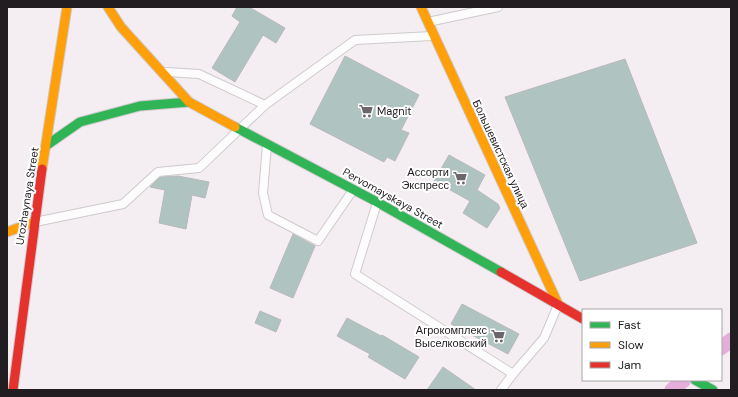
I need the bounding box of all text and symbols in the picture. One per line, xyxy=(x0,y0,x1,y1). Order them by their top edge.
street label: Большевистская улица xyxy=(470,97,533,211)
supermarket icon: Magnit xyxy=(358,103,374,119)
place label: Magnit xyxy=(377,104,412,118)
street label: Urozhaynaya Street xyxy=(12,146,42,246)
street label: Pervomayskaya Street xyxy=(340,165,446,231)
place label: Ассорти Экспресс xyxy=(401,165,449,192)
supermarket icon: Ассорти Экспресс xyxy=(452,170,468,186)
legend xyxy=(582,309,722,381)
text: Fast xyxy=(618,317,641,333)
place label: Агрокомплекс Выселковский xyxy=(415,323,487,350)
supermarket icon: Агрокомплекс Выселковский xyxy=(490,328,506,344)
text: Slow xyxy=(618,337,644,353)
text: Jam xyxy=(618,357,641,373)

